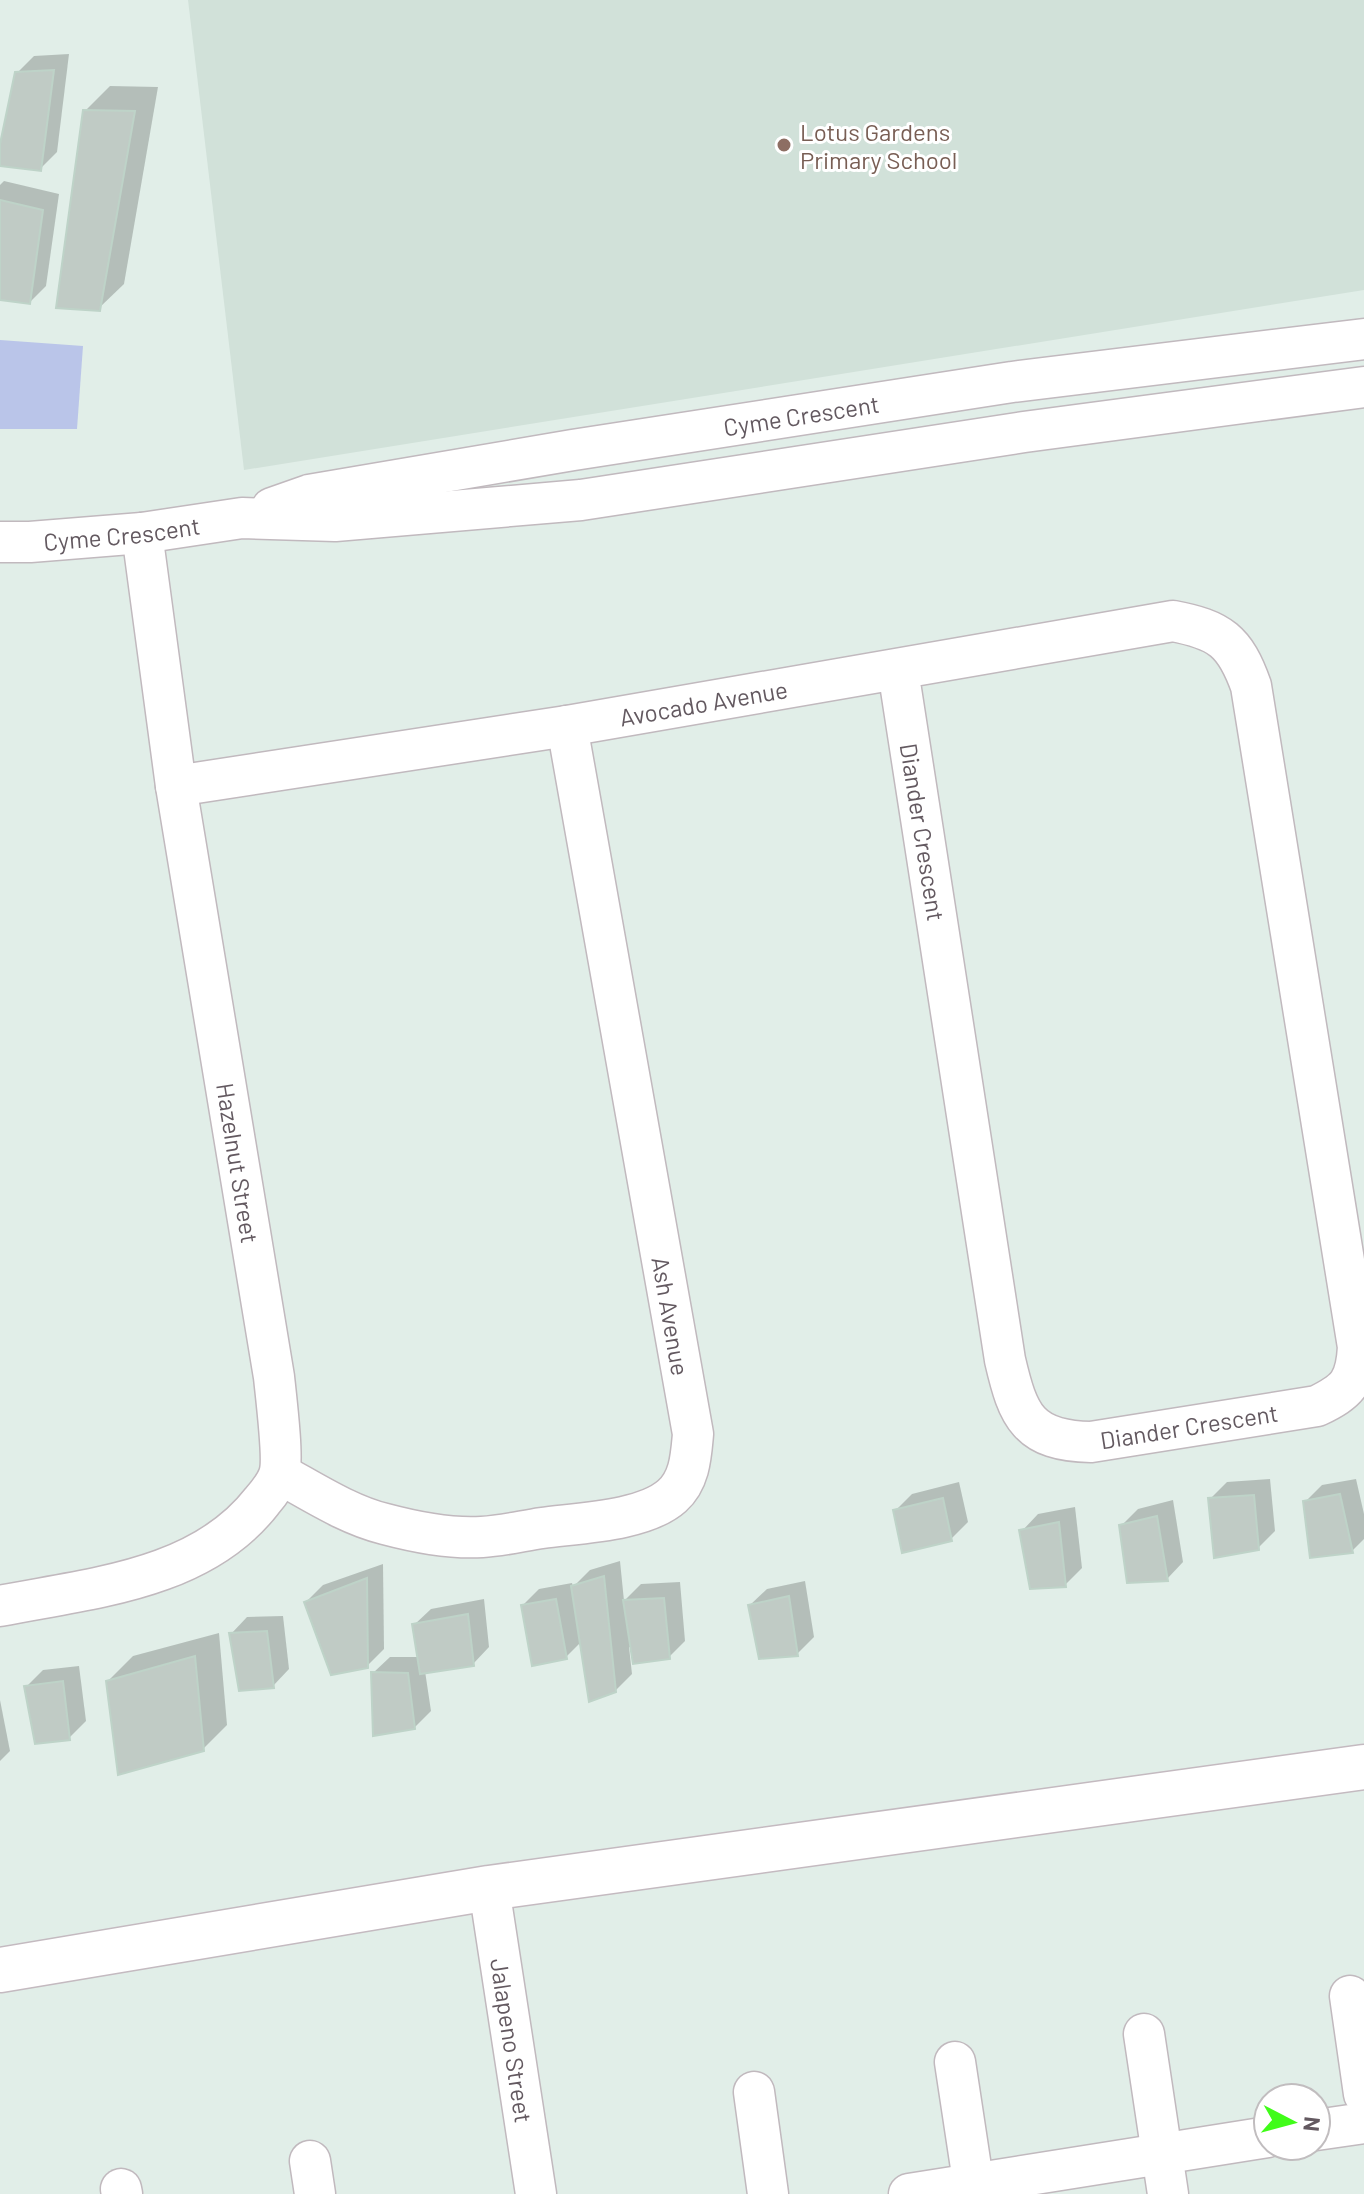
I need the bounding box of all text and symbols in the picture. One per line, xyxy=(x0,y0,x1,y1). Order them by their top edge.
place label: Lotus Gardens Primary School xyxy=(800,117,957,174)
marker: Lotus Gardens Primary School xyxy=(775,136,793,154)
street label: Cyme Crescent xyxy=(721,388,881,441)
street label: Cyme Crescent xyxy=(42,510,202,555)
street label: Avocado Avenue xyxy=(617,674,790,731)
street label: Diander Crescent xyxy=(895,741,951,923)
street label: Hazelnut Street xyxy=(211,1081,265,1245)
street label: Ash Avenue xyxy=(646,1254,696,1378)
street label: Diander Crescent xyxy=(1098,1398,1280,1454)
street label: Jalapeno Street xyxy=(485,1956,539,2124)
north arrow xyxy=(1252,2082,1332,2162)
text: N xyxy=(1299,2116,1327,2133)

